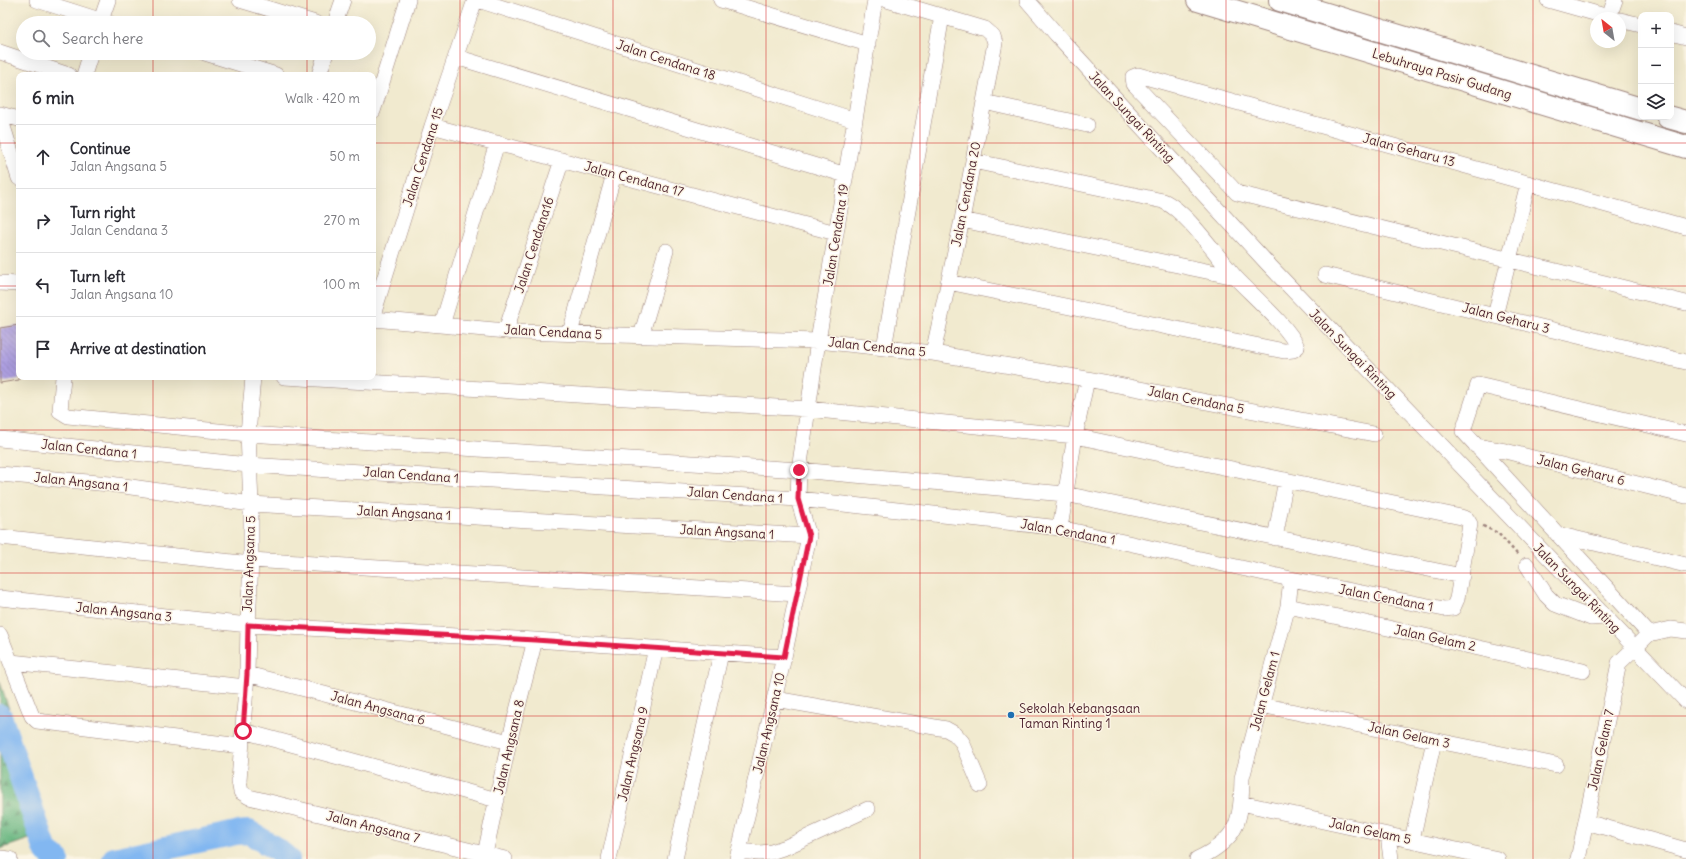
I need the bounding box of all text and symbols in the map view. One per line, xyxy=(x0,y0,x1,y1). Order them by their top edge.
north arrow xyxy=(1590,12,1626,48)
map controls xyxy=(1638,12,1674,120)
button: + xyxy=(1638,12,1674,48)
search box xyxy=(16,16,376,60)
icon: search xyxy=(30,27,52,49)
text: Search here xyxy=(62,29,143,48)
street label: Jalan Cendana 18 xyxy=(614,36,718,84)
street label: Lebuhraya Pasir Gudang xyxy=(1370,45,1514,103)
button: − xyxy=(1638,48,1674,84)
street label: Jalan Sungai Rinting xyxy=(1085,68,1179,166)
button: layers xyxy=(1638,84,1674,120)
text: 6 min xyxy=(32,87,74,109)
text: Walk · 420 m xyxy=(285,90,360,107)
street label: Jalan Cendana 15 xyxy=(399,105,447,209)
street label: Jalan Geharu 13 xyxy=(1361,130,1457,170)
text: Continue xyxy=(70,139,131,158)
street label: Jalan Cendana 20 xyxy=(947,140,985,248)
icon: ahead xyxy=(32,146,54,168)
text: 50 m xyxy=(329,148,360,165)
text: Jalan Angsana 5 xyxy=(70,158,167,175)
street label: Jalan Cendana 17 xyxy=(582,158,686,201)
street label: Jalan Cendana 19 xyxy=(820,183,852,287)
street label: Jalan Cendana16 xyxy=(510,195,558,295)
text: Turn right xyxy=(70,203,135,222)
icon: right xyxy=(32,210,54,232)
text: 270 m xyxy=(323,212,360,229)
text: Jalan Cendana 3 xyxy=(70,222,168,239)
text: Turn left xyxy=(70,267,125,286)
icon: left xyxy=(32,274,54,296)
text: 100 m xyxy=(323,276,360,293)
text: Jalan Angsana 10 xyxy=(70,286,173,303)
street label: Jalan Geharu 3 xyxy=(1460,299,1552,337)
street label: Jalan Sungai Rinting xyxy=(1306,305,1400,403)
street label: Jalan Cendana 5 xyxy=(503,321,603,343)
street label: Jalan Cendana 5 xyxy=(827,333,927,361)
icon: arrive xyxy=(32,338,54,360)
text: Arrive at destination xyxy=(70,339,206,358)
street label: Jalan Cendana 5 xyxy=(1146,382,1246,418)
street label: Jalan Cendana 1 xyxy=(40,436,138,462)
street label: Jalan Geharu 6 xyxy=(1535,451,1627,489)
route end xyxy=(790,461,808,479)
street label: Jalan Cendana 1 xyxy=(363,463,459,487)
street label: Jalan Angsana 1 xyxy=(33,469,129,495)
street label: Jalan Cendana 1 xyxy=(687,483,783,507)
street label: Jalan Angsana 1 xyxy=(356,502,452,524)
street label: Jalan Angsana 5 xyxy=(239,515,259,613)
street label: Jalan Cendana 1 xyxy=(1019,515,1117,549)
street label: Jalan Angsana 1 xyxy=(679,521,775,543)
street label: Jalan Sungai Rinting xyxy=(1530,539,1624,637)
street label: Jalan Cendana 1 xyxy=(1337,580,1435,616)
street label: Jalan Angsana 3 xyxy=(75,598,173,626)
street label: Jalan Gelam 2 xyxy=(1392,621,1478,655)
street label: Jalan Gelam 1 xyxy=(1246,650,1284,732)
street label: Jalan Angsana 10 xyxy=(749,671,789,775)
street label: Jalan Angsana 6 xyxy=(329,687,427,729)
street label: Jalan Angsana 8 xyxy=(490,698,528,796)
place label: Sekolah Kebangsaan Taman Rinting 1 xyxy=(1019,700,1141,732)
street label: Jalan Angsana 9 xyxy=(614,705,652,803)
street label: Jalan Gelam 7 xyxy=(1584,707,1618,792)
marker: Sekolah Kebangsaan Taman Rinting 1 xyxy=(1006,710,1016,720)
street label: Jalan Gelam 3 xyxy=(1366,718,1452,752)
route start xyxy=(234,722,252,740)
street label: Jalan Angsana 7 xyxy=(324,807,422,847)
street label: Jalan Gelam 5 xyxy=(1327,814,1413,848)

